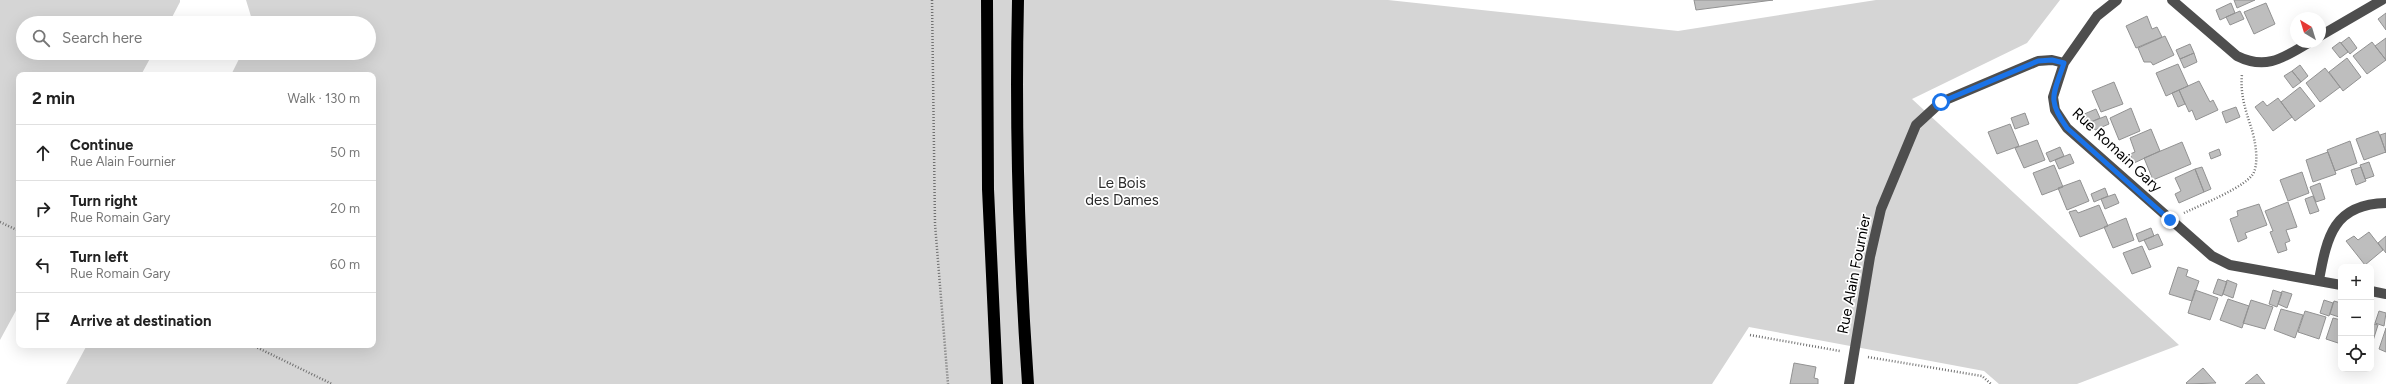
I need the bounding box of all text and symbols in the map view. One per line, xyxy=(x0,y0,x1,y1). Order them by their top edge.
north arrow xyxy=(2290,12,2326,48)
search box xyxy=(16,16,376,60)
icon: search xyxy=(30,27,52,49)
text: Search here xyxy=(62,29,142,47)
text: 2 min xyxy=(32,88,75,108)
text: Walk · 130 m xyxy=(287,91,360,106)
route start xyxy=(1932,93,1950,111)
street label: Rue Romain Gary xyxy=(2069,104,2166,196)
text: Continue xyxy=(70,136,133,154)
icon: ahead xyxy=(32,142,54,164)
text: 50 m xyxy=(330,145,360,160)
text: Rue Alain Fournier xyxy=(70,154,175,169)
park label: Le Bois des Dames xyxy=(1085,174,1159,209)
text: Turn right xyxy=(70,192,138,210)
icon: right xyxy=(32,198,54,220)
text: 20 m xyxy=(330,201,360,216)
text: Rue Romain Gary xyxy=(70,210,170,225)
route end xyxy=(2161,211,2179,229)
street label: Rue Alain Fournier xyxy=(1834,213,1874,335)
text: Turn left xyxy=(70,248,128,266)
icon: left xyxy=(32,254,54,276)
text: 60 m xyxy=(330,257,360,272)
map controls xyxy=(2338,264,2374,372)
button: + xyxy=(2338,264,2374,300)
text: Rue Romain Gary xyxy=(70,266,170,281)
button: − xyxy=(2338,300,2374,336)
icon: arrive xyxy=(32,310,54,332)
text: Arrive at destination xyxy=(70,312,211,330)
button: locate xyxy=(2338,336,2374,372)

